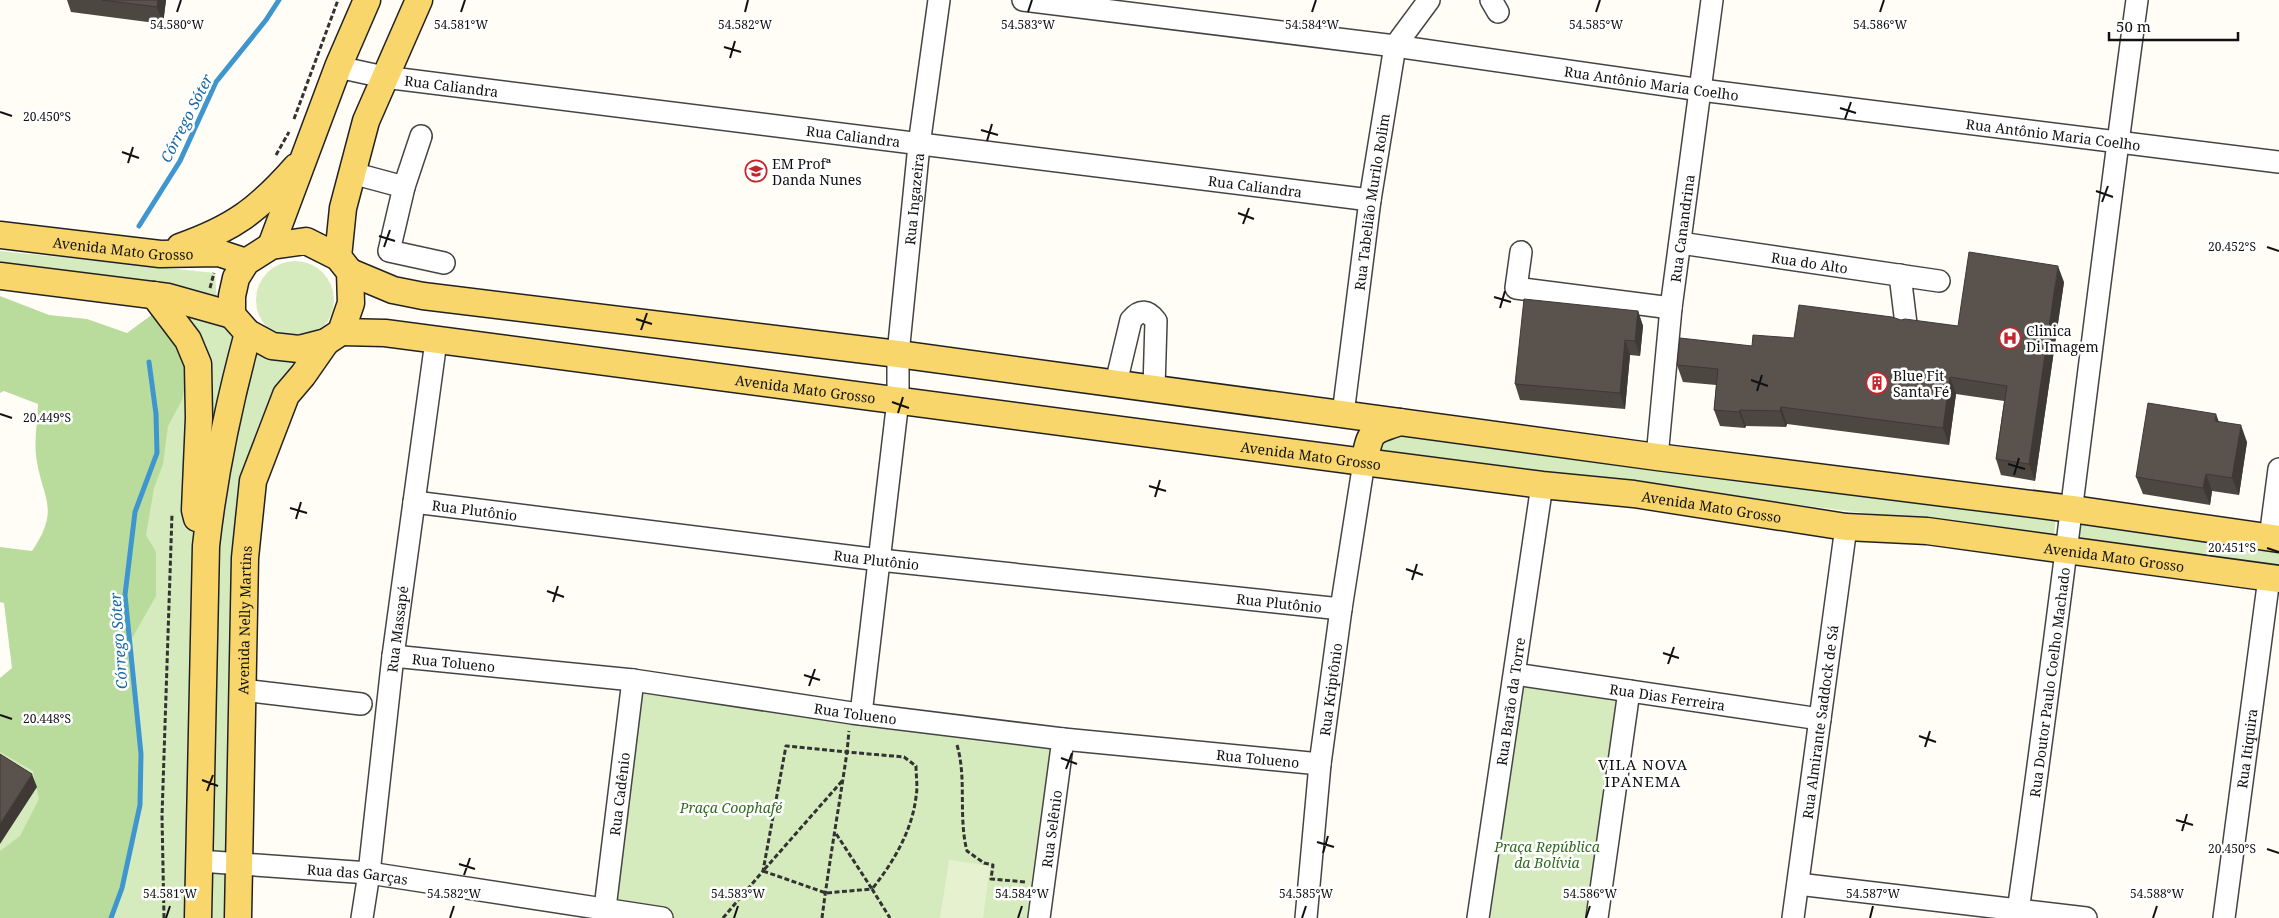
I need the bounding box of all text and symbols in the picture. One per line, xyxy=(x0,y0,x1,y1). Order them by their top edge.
scale bar xyxy=(2109,10,2238,42)
text: 54.580°W xyxy=(150,16,204,33)
text: 54.581°W xyxy=(434,16,488,33)
text: 54.582°W xyxy=(718,16,772,33)
text: 54.583°W xyxy=(1001,16,1055,33)
text: 54.584°W xyxy=(1285,16,1339,33)
text: 54.585°W xyxy=(1569,16,1623,33)
text: 54.586°W xyxy=(1853,16,1907,33)
text: 50 m xyxy=(2116,16,2151,36)
street label: Rua Antônio Maria Coelho xyxy=(1563,61,1740,104)
water label: Córrego Sóter xyxy=(155,70,217,166)
street label: Rua Caliandra xyxy=(403,70,500,101)
text: 20.450°S xyxy=(23,108,71,125)
street label: Rua Tabelião Murilo Rolim xyxy=(1349,112,1393,292)
street label: Rua Antônio Maria Coelho xyxy=(1965,114,2142,154)
street label: Rua Caliandra xyxy=(805,120,902,151)
street label: Rua Ingazeira xyxy=(899,152,928,246)
place label: EM Profª Danda Nunes xyxy=(772,154,862,189)
school or university icon: EM Profª Danda Nunes xyxy=(744,159,768,183)
street label: Rua Caliandra xyxy=(1207,170,1303,201)
street label: Rua Canandrina xyxy=(1665,173,1698,283)
street label: Avenida Mato Grosso xyxy=(52,232,194,264)
text: 20.452°S xyxy=(2208,238,2256,255)
street label: Rua do Alto xyxy=(1770,247,1849,277)
place label: Clinica Di Imagem xyxy=(2026,321,2099,356)
hospital icon: Clinica Di Imagem xyxy=(1998,326,2022,350)
place label: Blue Fit Santa Fé xyxy=(1893,366,1949,401)
street label: Avenida Mato Grosso xyxy=(734,370,877,407)
building icon: Blue Fit Santa Fé xyxy=(1865,371,1889,395)
text: 20.449°S xyxy=(23,409,71,426)
street label: Avenida Mato Grosso xyxy=(1240,436,1382,474)
street label: Avenida Mato Grosso xyxy=(1640,486,1783,526)
street label: Rua Plutônio xyxy=(431,495,518,524)
street label: Avenida Mato Grosso xyxy=(2043,538,2186,575)
text: 20.451°S xyxy=(2208,539,2256,556)
street label: Avenida Nelly Martins xyxy=(233,545,256,695)
street label: Rua Plutônio xyxy=(833,545,920,574)
street label: Rua Doutor Paulo Coelho Machado xyxy=(2024,566,2073,798)
street label: Rua Massapé xyxy=(382,585,412,673)
street label: Rua Plutônio xyxy=(1235,588,1323,616)
water label: Córrego Sóter xyxy=(105,591,131,690)
street label: Rua Almirante Saddock de Sá xyxy=(1797,623,1842,820)
street label: Rua Barão da Torre xyxy=(1491,636,1529,767)
street label: Rua Kriptônio xyxy=(1314,642,1346,737)
street label: Rua Tolueno xyxy=(411,648,496,676)
street label: Rua Dias Ferreira xyxy=(1608,679,1727,714)
street label: Rua Tolueno xyxy=(813,698,898,728)
street label: Rua Itiquira xyxy=(2232,707,2261,790)
text: 20.448°S xyxy=(23,710,71,727)
street label: Rua Tolueno xyxy=(1215,744,1300,771)
street label: Rua Cadênio xyxy=(604,751,634,837)
district label: VILA NOVA IPANEMA xyxy=(1598,754,1688,791)
street label: Rua Selênio xyxy=(1036,789,1066,869)
park label: Praça Coophafé xyxy=(679,798,783,817)
park label: Praça República da Bolívia xyxy=(1493,837,1601,872)
text: 20.450°S xyxy=(2208,840,2256,857)
street label: Rua das Garças xyxy=(306,859,409,888)
text: 54.581°W xyxy=(143,885,197,902)
text: 54.582°W xyxy=(427,885,481,902)
text: 54.583°W xyxy=(711,885,765,902)
text: 54.584°W xyxy=(995,885,1049,902)
text: 54.585°W xyxy=(1279,885,1333,902)
text: 54.586°W xyxy=(1563,885,1617,902)
text: 54.587°W xyxy=(1846,885,1900,902)
text: 54.588°W xyxy=(2130,885,2184,902)

